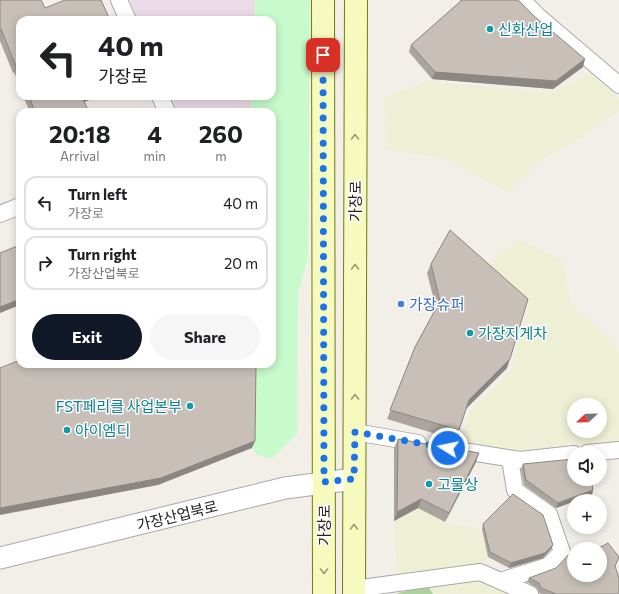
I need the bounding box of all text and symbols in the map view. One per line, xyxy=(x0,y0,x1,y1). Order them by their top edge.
place label: 신화산업 xyxy=(498,20,553,38)
marker: 신화산업 xyxy=(485,24,495,34)
text: 40 m xyxy=(98,28,164,62)
icon: left xyxy=(32,32,84,84)
pin xyxy=(306,38,340,72)
icon: arrive xyxy=(312,44,334,66)
text: 가장로 xyxy=(98,65,148,87)
text: 20:18 xyxy=(49,119,111,148)
text: 4 xyxy=(147,119,162,148)
text: 260 xyxy=(199,119,243,148)
one-way arrow xyxy=(351,134,359,140)
text: Arrival xyxy=(60,148,99,164)
text: min xyxy=(144,148,166,164)
text: m xyxy=(215,148,227,164)
street label: 가장로 xyxy=(346,180,364,222)
text: Turn left xyxy=(68,185,127,203)
icon: left xyxy=(34,192,56,214)
text: 40 m xyxy=(223,194,258,212)
text: 가장로 xyxy=(68,205,104,221)
text: Turn right xyxy=(68,245,137,263)
icon: right xyxy=(34,252,56,274)
text: 20 m xyxy=(224,254,258,272)
one-way arrow xyxy=(351,264,359,270)
text: 가장산업북로 xyxy=(68,265,140,281)
place label: 가장슈퍼 xyxy=(409,295,464,313)
marker: 가장슈퍼 xyxy=(396,299,406,309)
button: Exit xyxy=(32,314,142,360)
button: Share xyxy=(150,314,260,360)
place label: 가장지게차 xyxy=(478,324,547,342)
marker: 가장지게차 xyxy=(465,328,475,338)
one-way arrow xyxy=(351,394,359,400)
place label: FST페리클 사업본부 xyxy=(56,397,182,415)
north arrow xyxy=(567,398,607,438)
map controls xyxy=(567,398,607,582)
marker: FST페리클 사업본부 xyxy=(185,401,195,411)
place label: 아이엠디 xyxy=(75,421,130,439)
marker: 아이엠디 xyxy=(62,425,72,435)
position arrow xyxy=(427,427,469,469)
button: sound xyxy=(567,446,607,486)
place label: 고물상 xyxy=(437,475,479,493)
marker: 고물상 xyxy=(424,479,434,489)
button: + xyxy=(567,494,607,534)
street label: 가장산업북로 xyxy=(135,496,219,534)
street label: 가장로 xyxy=(315,504,333,546)
one-way arrow xyxy=(350,524,358,530)
button: − xyxy=(567,542,607,582)
one-way arrow xyxy=(320,568,328,574)

